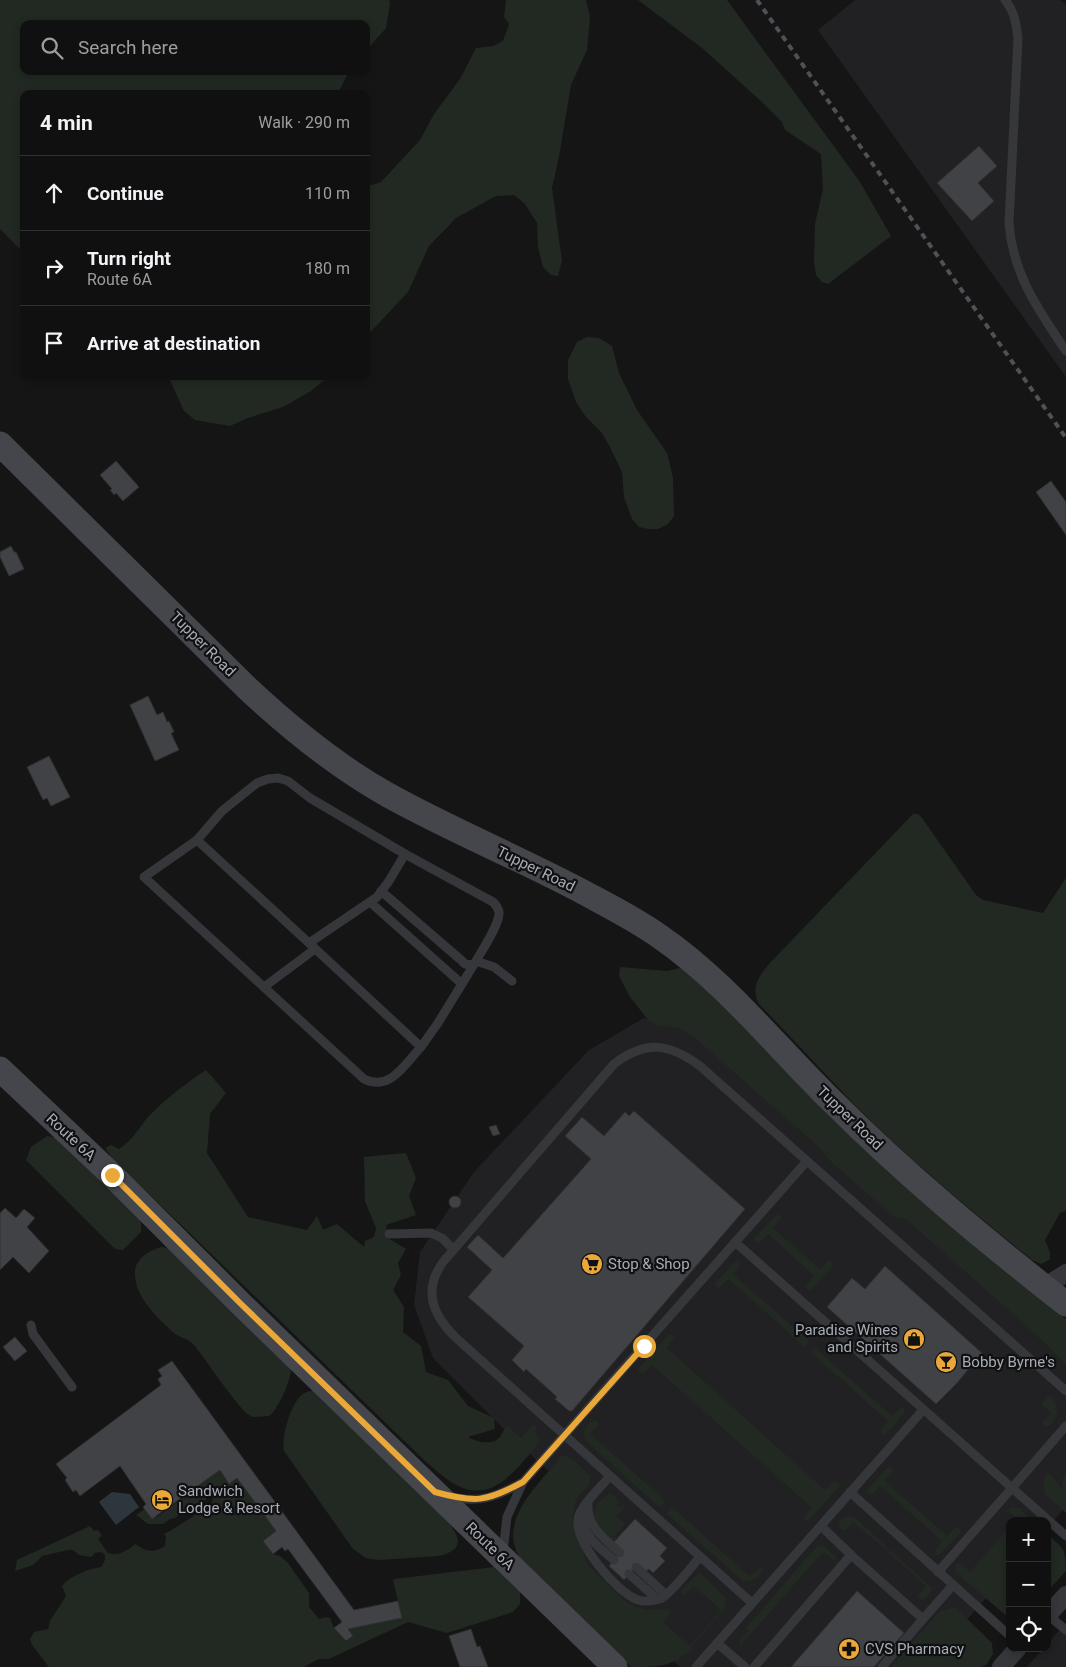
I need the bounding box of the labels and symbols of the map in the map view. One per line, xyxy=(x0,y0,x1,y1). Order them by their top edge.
street label: Tupper Road xyxy=(167,608,239,680)
street label: Tupper Road xyxy=(494,842,578,896)
street label: Tupper Road xyxy=(813,1082,887,1154)
street label: Route 6A xyxy=(43,1110,100,1164)
route end xyxy=(101,1164,124,1187)
supermarket icon: Stop & Shop xyxy=(580,1252,604,1276)
place label: Stop & Shop xyxy=(608,1255,690,1273)
place label: Paradise Wines and Spirits xyxy=(795,1321,898,1356)
shop icon: Paradise Wines and Spirits xyxy=(902,1327,926,1351)
route start xyxy=(633,1335,656,1358)
bar icon: Bobby Byrne's xyxy=(934,1350,958,1374)
place label: Bobby Byrne's xyxy=(962,1353,1055,1371)
place label: Sandwich Lodge & Resort xyxy=(178,1482,280,1517)
hotel icon: Sandwich Lodge & Resort xyxy=(150,1488,174,1512)
street label: Route 6A xyxy=(462,1518,518,1574)
pharmacy icon: CVS Pharmacy xyxy=(837,1637,861,1661)
place label: CVS Pharmacy xyxy=(865,1640,964,1658)

